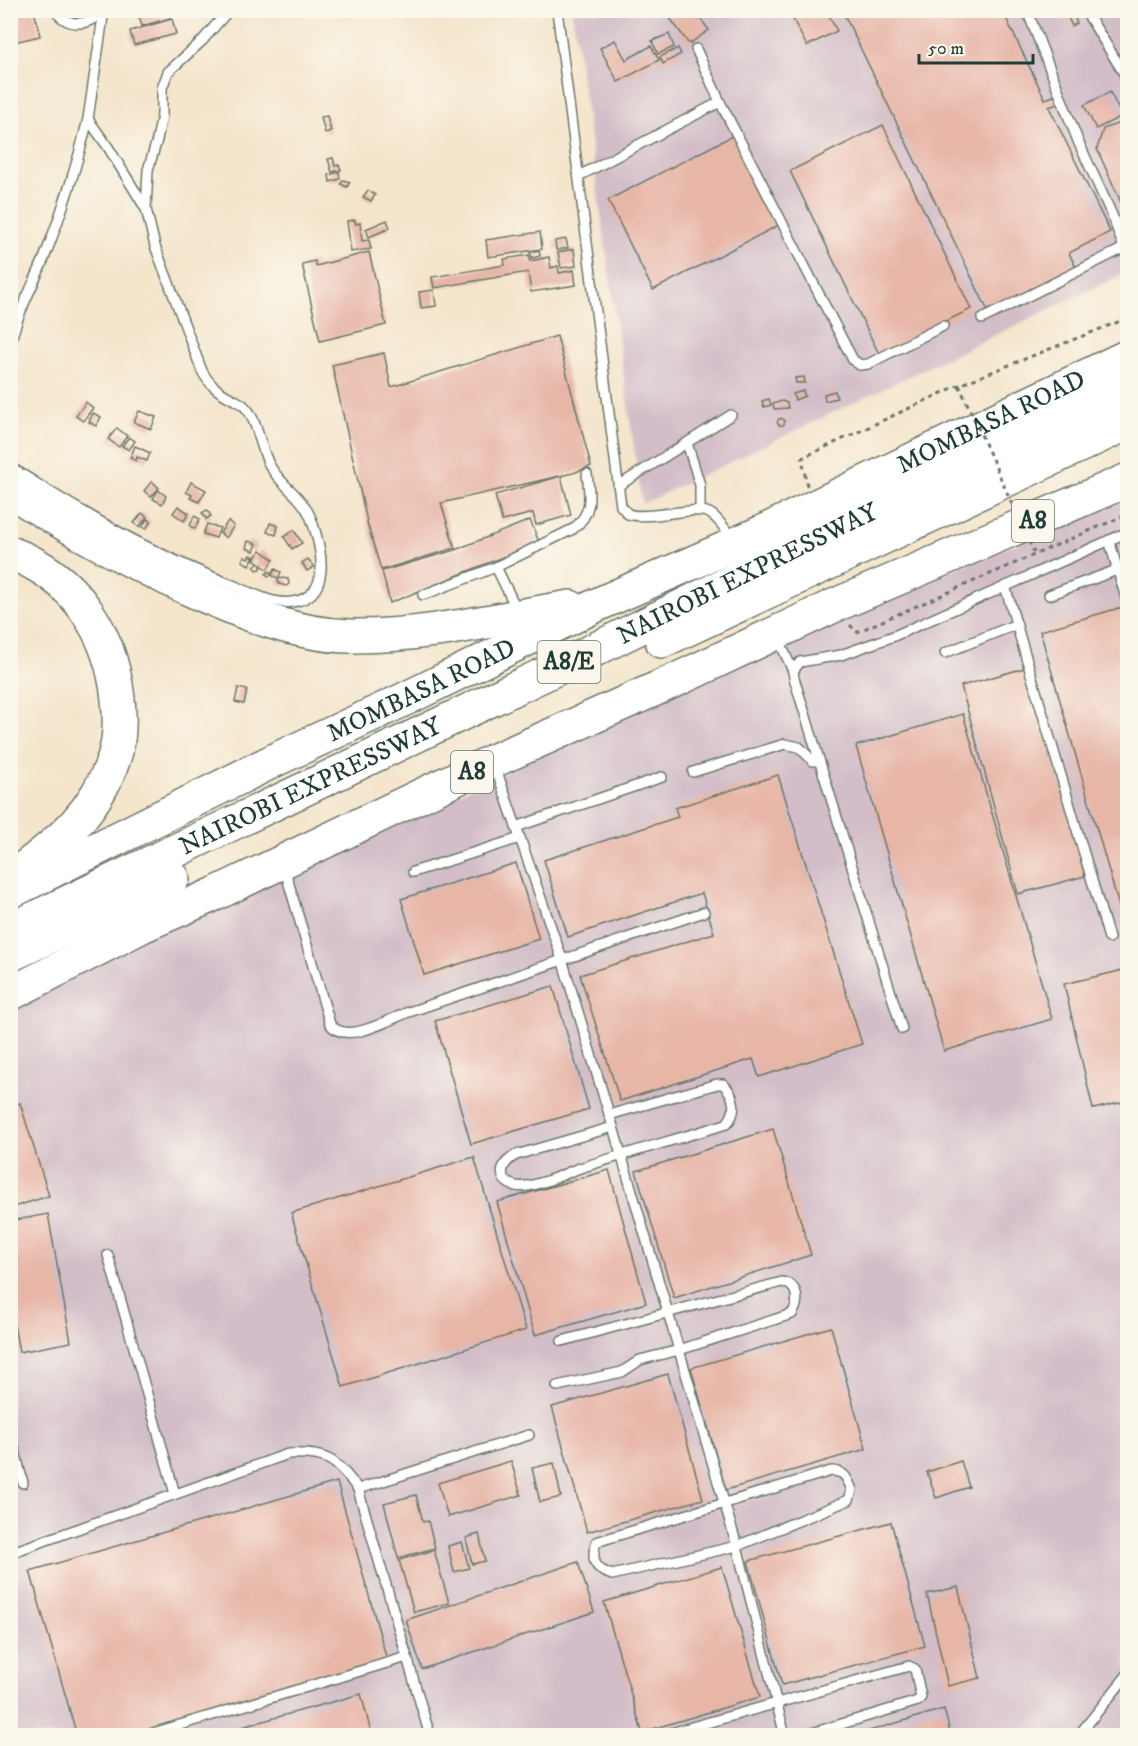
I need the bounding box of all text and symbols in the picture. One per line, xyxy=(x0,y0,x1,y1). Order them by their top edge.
scale bar xyxy=(919,27,1033,65)
text: 50 m xyxy=(928,38,964,60)
street label: MOMBASA ROAD xyxy=(891,362,1091,481)
street label: NAIROBI EXPRESSWAY xyxy=(612,495,884,652)
road number: A8 xyxy=(1012,500,1054,542)
street label: MOMBASA ROAD xyxy=(322,631,521,750)
road number: A8/E xyxy=(538,641,600,683)
street label: NAIROBI EXPRESSWAY xyxy=(174,709,447,863)
road number: A8 xyxy=(451,751,493,793)

